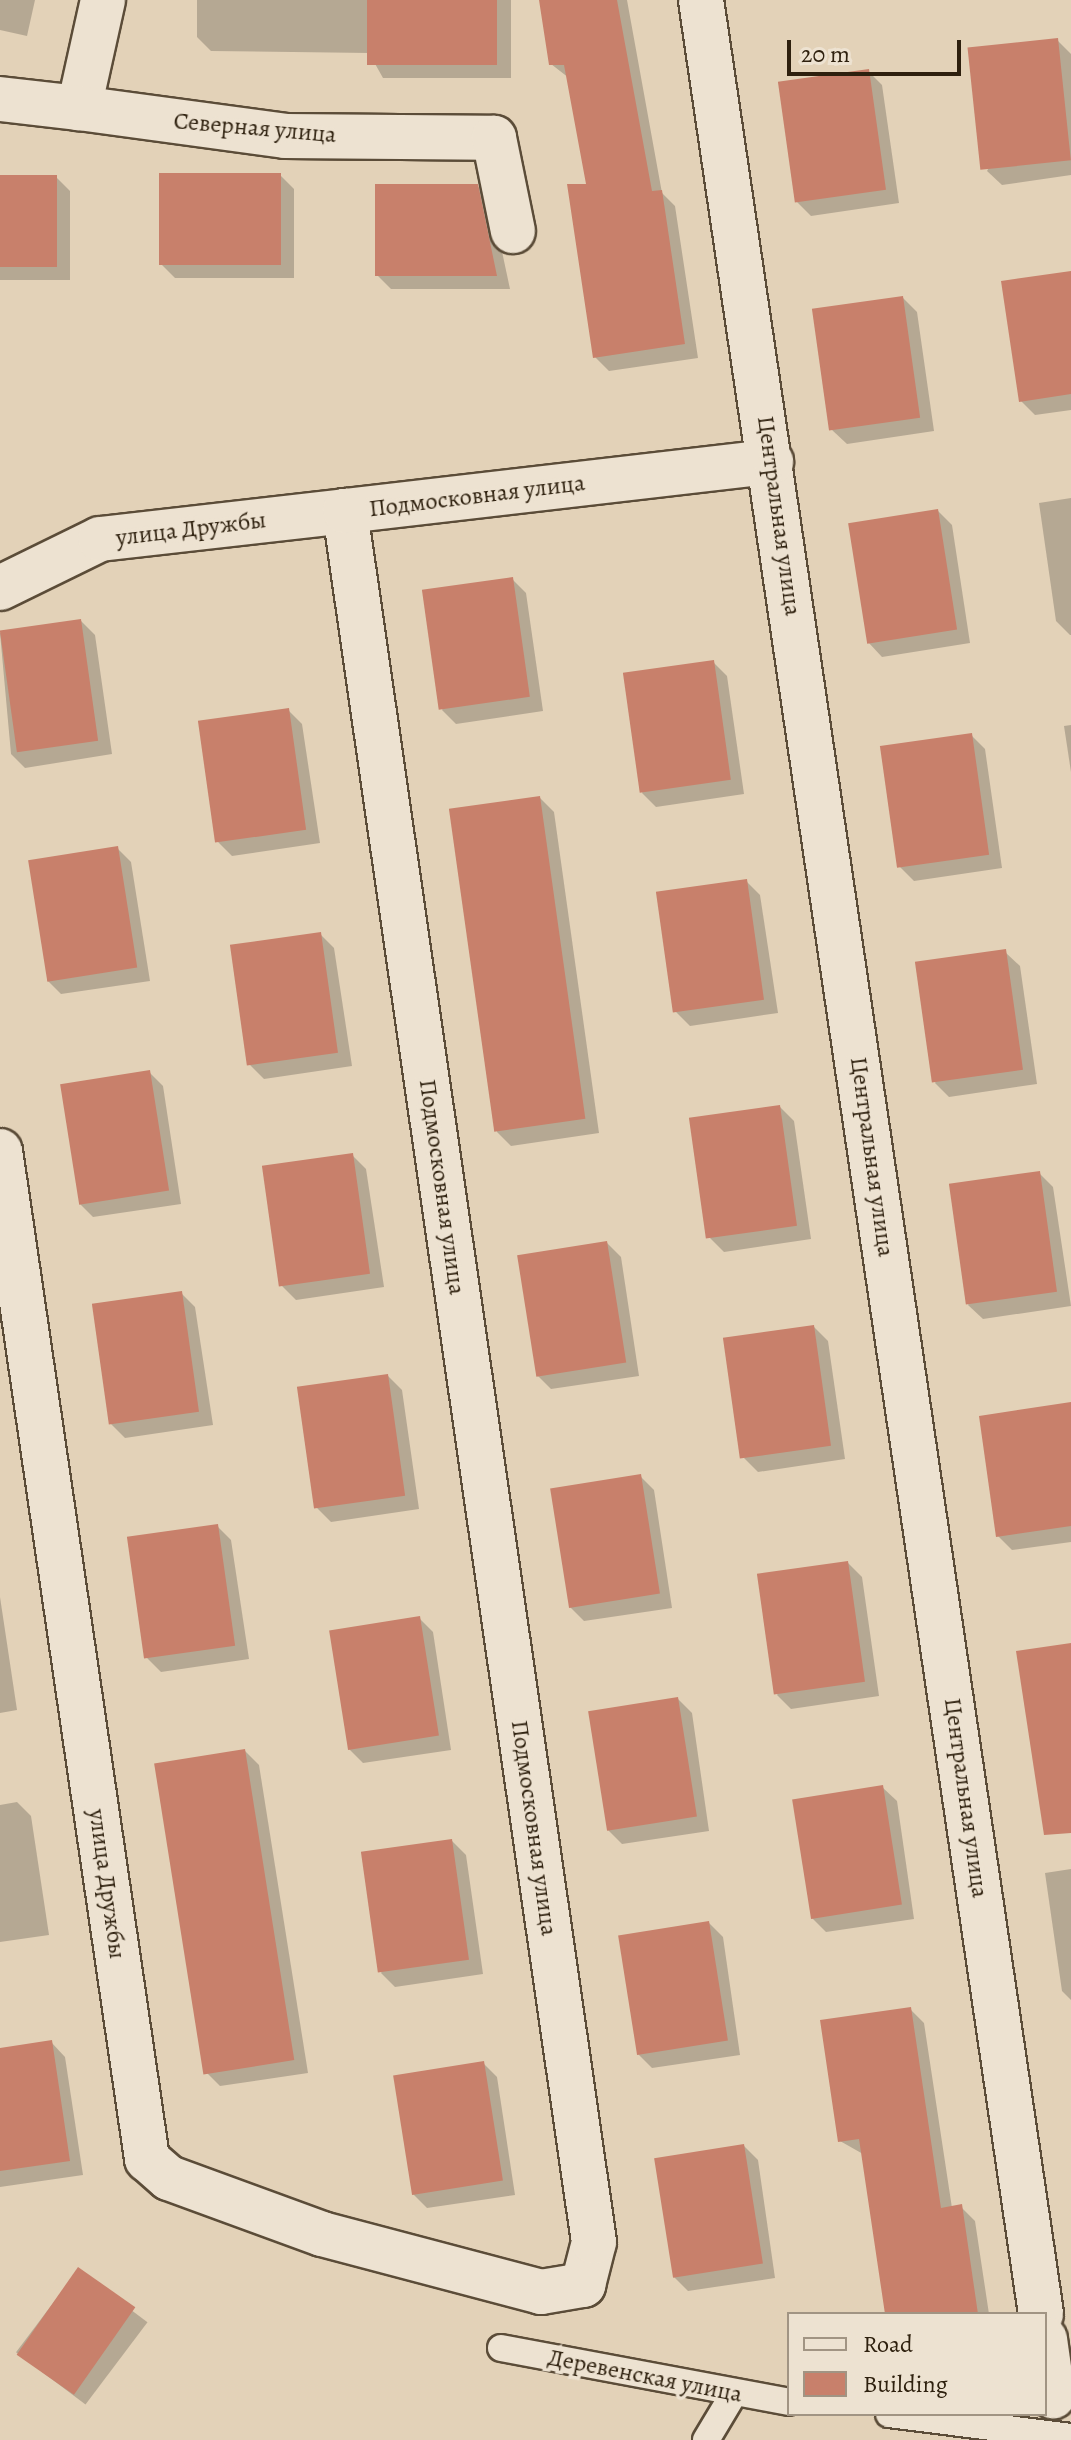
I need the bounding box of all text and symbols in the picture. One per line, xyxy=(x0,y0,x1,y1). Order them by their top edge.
scale bar xyxy=(791,24,965,74)
text: 20 m xyxy=(801,38,850,70)
street label: Северная улица xyxy=(173,107,337,149)
street label: Центральная улица xyxy=(751,414,807,618)
street label: Подмосковная улица xyxy=(367,468,587,524)
street label: улица Дружбы xyxy=(114,505,268,553)
street label: Центральная улица xyxy=(844,1055,900,1259)
street label: Подмосковная улица xyxy=(413,1077,471,1297)
street label: Центральная улица xyxy=(938,1696,994,1900)
street label: Подмосковная улица xyxy=(505,1718,563,1938)
street label: улица Дружбы xyxy=(82,1807,132,1961)
legend xyxy=(787,2312,1047,2416)
text: Road xyxy=(863,2328,913,2360)
street label: Деревенская улица xyxy=(545,2343,745,2409)
text: Building xyxy=(863,2368,948,2400)

